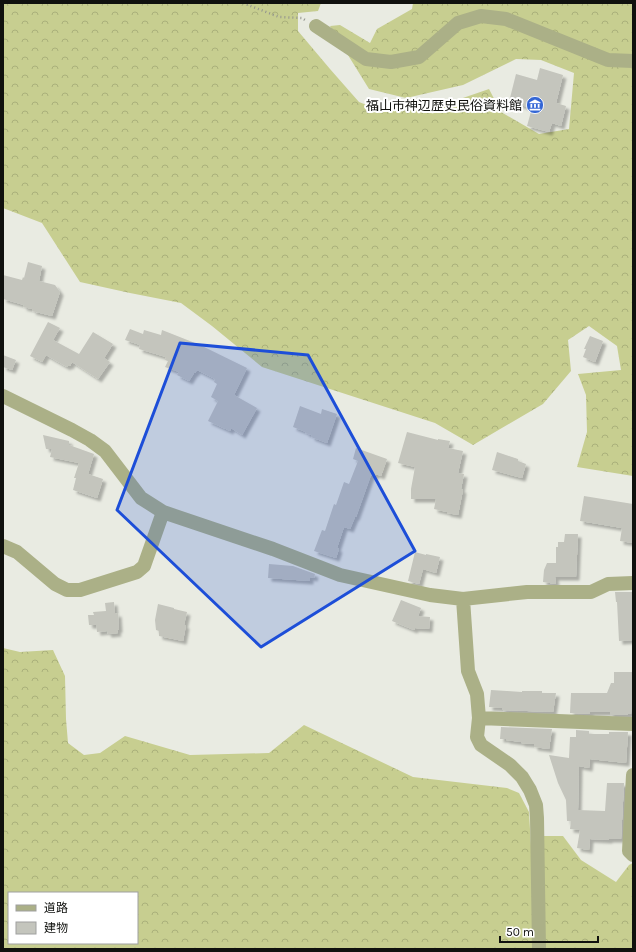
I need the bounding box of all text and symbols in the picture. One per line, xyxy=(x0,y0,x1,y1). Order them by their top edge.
museum icon: 福山市神辺歴史民俗資料館 xyxy=(525,95,545,115)
place label: 福山市神辺歴史民俗資料館 xyxy=(366,98,522,113)
legend xyxy=(8,892,138,944)
text: 道路 xyxy=(44,901,68,915)
scale bar xyxy=(500,918,598,944)
text: 建物 xyxy=(44,921,68,935)
text: 50 m xyxy=(506,925,534,939)

